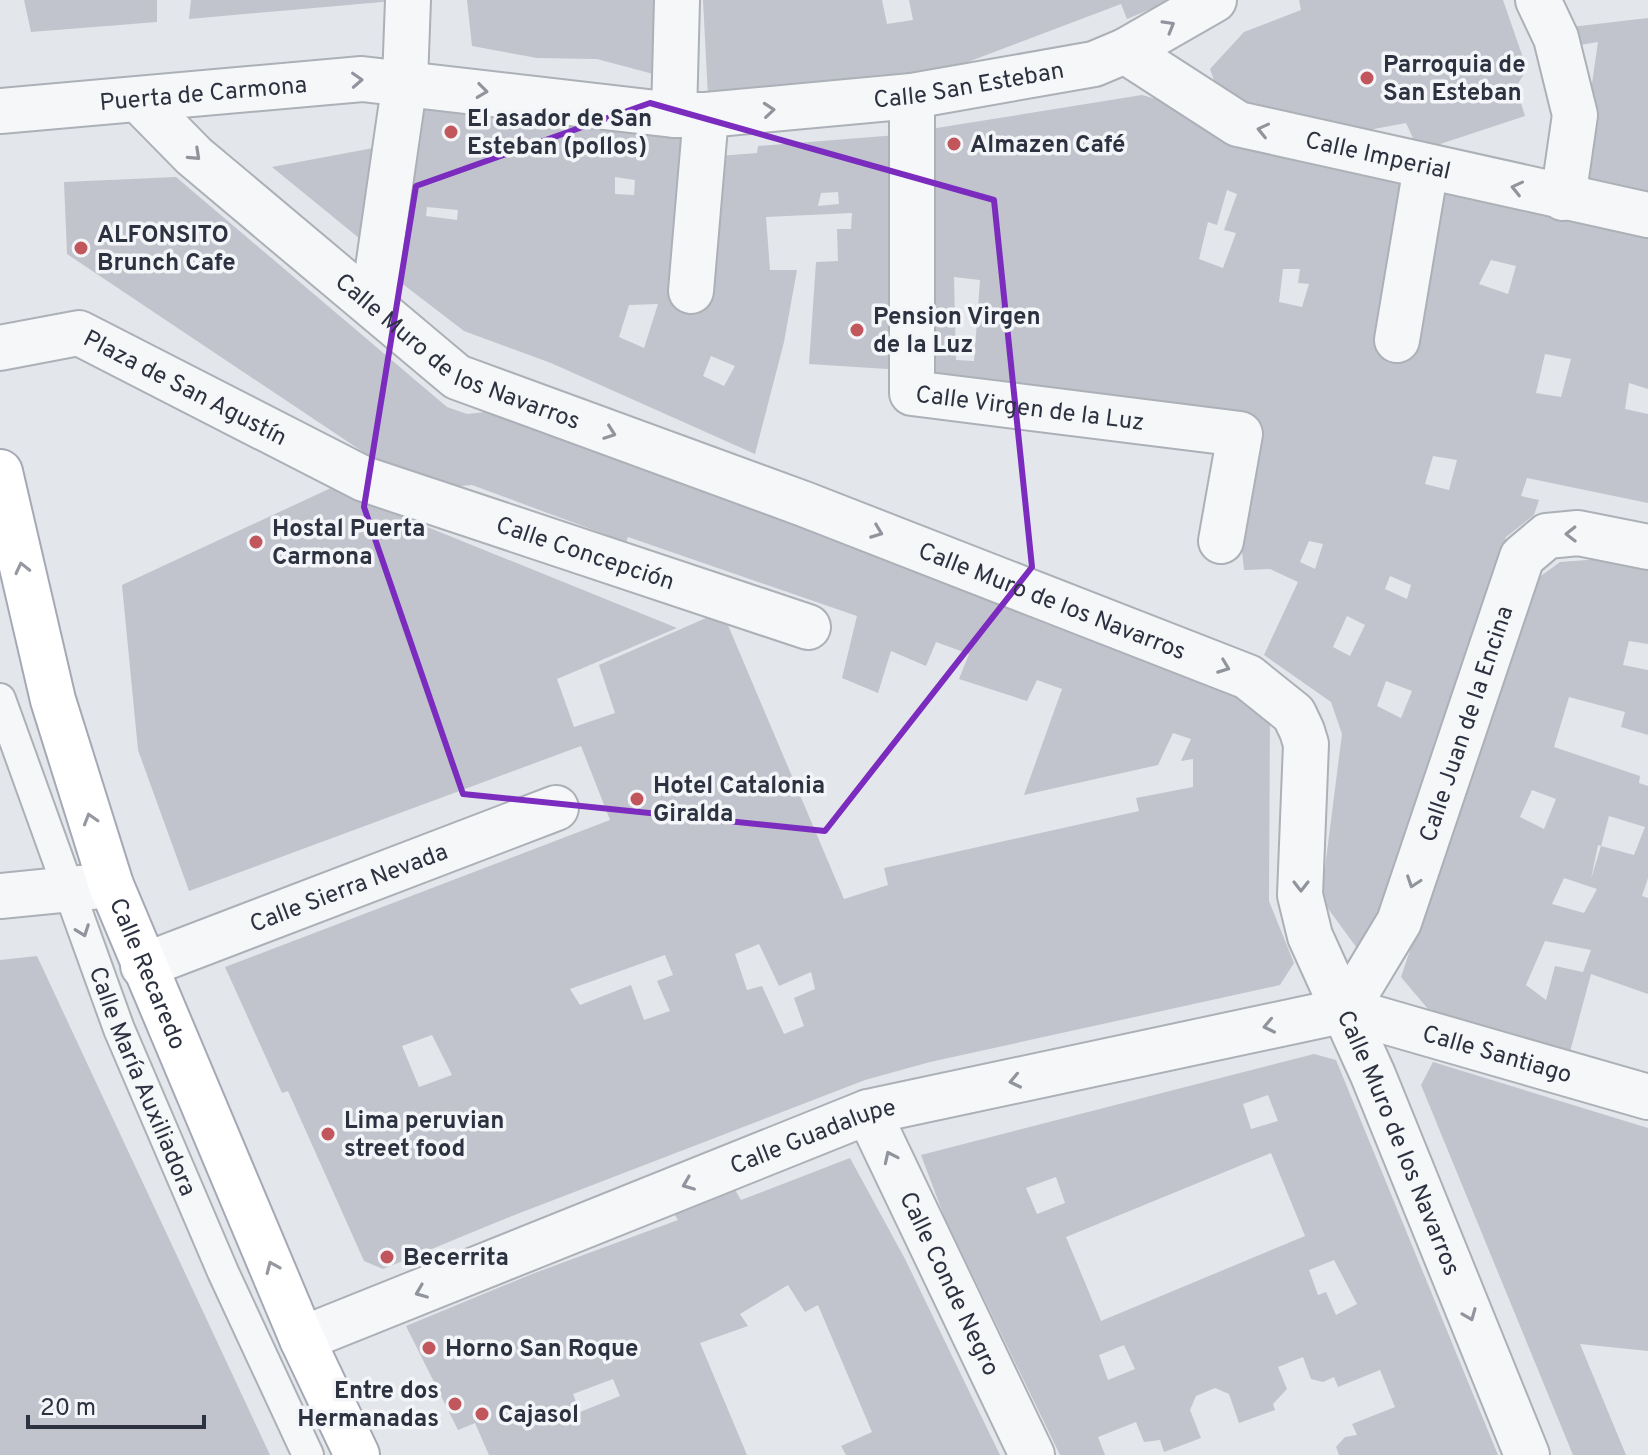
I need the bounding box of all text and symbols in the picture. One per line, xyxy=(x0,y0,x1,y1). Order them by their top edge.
one-way arrow xyxy=(1160,20,1175,36)
place label: Parroquia de San Esteban xyxy=(1383,51,1526,109)
street label: Calle San Esteban xyxy=(872,57,1067,116)
marker: Parroquia de San Esteban xyxy=(1358,69,1376,87)
street label: Puerta de Carmona xyxy=(98,71,308,119)
one-way arrow xyxy=(351,72,364,89)
one-way arrow xyxy=(476,82,489,99)
one-way arrow xyxy=(763,101,776,118)
place label: El asador de San Esteban (pollos) xyxy=(467,105,652,163)
one-way arrow xyxy=(1257,122,1271,139)
marker: El asador de San Esteban (pollos) xyxy=(442,123,460,141)
street label: Calle Imperial xyxy=(1302,126,1453,188)
place label: Almazen Café xyxy=(970,131,1125,161)
marker: Almazen Café xyxy=(945,135,963,153)
one-way arrow xyxy=(185,145,200,159)
one-way arrow xyxy=(1510,180,1524,197)
place label: ALFONSITO Brunch Cafe xyxy=(97,221,236,279)
marker: ALFONSITO Brunch Cafe xyxy=(72,239,90,257)
street label: Calle Muro de los Navarros xyxy=(328,268,584,438)
place label: Pension Virgen de la Luz xyxy=(873,303,1041,361)
marker: Pension Virgen de la Luz xyxy=(848,321,866,339)
street label: Plaza de San Agustín xyxy=(78,325,291,454)
street label: Calle Virgen de la Luz xyxy=(914,381,1146,439)
one-way arrow xyxy=(602,423,616,439)
street label: Calle Concepción xyxy=(492,511,678,598)
place label: Hostal Puerta Carmona xyxy=(272,515,425,573)
one-way arrow xyxy=(869,522,883,539)
one-way arrow xyxy=(1564,526,1577,543)
marker: Hostal Puerta Carmona xyxy=(247,533,265,551)
street label: Calle Muro de los Navarros xyxy=(914,537,1190,668)
one-way arrow xyxy=(14,562,31,575)
street label: Calle Juan de la Encina xyxy=(1414,602,1521,846)
one-way arrow xyxy=(1216,657,1230,674)
place label: Hotel Catalonia Giralda xyxy=(653,772,825,830)
marker: Hotel Catalonia Giralda xyxy=(628,790,646,808)
one-way arrow xyxy=(84,812,100,826)
street label: Calle Sierra Nevada xyxy=(246,838,452,941)
one-way arrow xyxy=(1406,874,1422,888)
one-way arrow xyxy=(1292,880,1310,893)
street label: Calle Recaredo xyxy=(101,894,192,1055)
one-way arrow xyxy=(73,923,90,937)
street label: Calle María Auxiliadora xyxy=(81,963,202,1201)
street label: Calle Muro de los Navarros xyxy=(1329,1006,1466,1281)
one-way arrow xyxy=(1263,1017,1277,1034)
street label: Calle Santiago xyxy=(1418,1020,1575,1091)
one-way arrow xyxy=(1009,1072,1022,1089)
street label: Calle Guadalupe xyxy=(726,1093,899,1183)
place label: Lima peruvian street food xyxy=(344,1107,504,1165)
marker: Lima peruvian street food xyxy=(319,1125,337,1143)
one-way arrow xyxy=(884,1151,900,1165)
one-way arrow xyxy=(682,1175,697,1191)
street label: Calle Conde Negro xyxy=(891,1187,1005,1381)
place label: Becerrita xyxy=(403,1244,509,1274)
marker: Becerrita xyxy=(378,1248,396,1266)
one-way arrow xyxy=(265,1261,281,1275)
one-way arrow xyxy=(415,1282,429,1299)
one-way arrow xyxy=(1461,1307,1477,1321)
place label: Horno San Roque xyxy=(445,1335,638,1365)
marker: Horno San Roque xyxy=(420,1339,438,1357)
place label: Entre dos Hermanadas xyxy=(297,1377,439,1435)
scale bar xyxy=(28,1379,204,1429)
text: 20 m xyxy=(40,1394,96,1424)
marker: Entre dos Hermanadas xyxy=(446,1395,464,1413)
place label: Cajasol xyxy=(498,1401,579,1431)
marker: Cajasol xyxy=(473,1405,491,1423)

